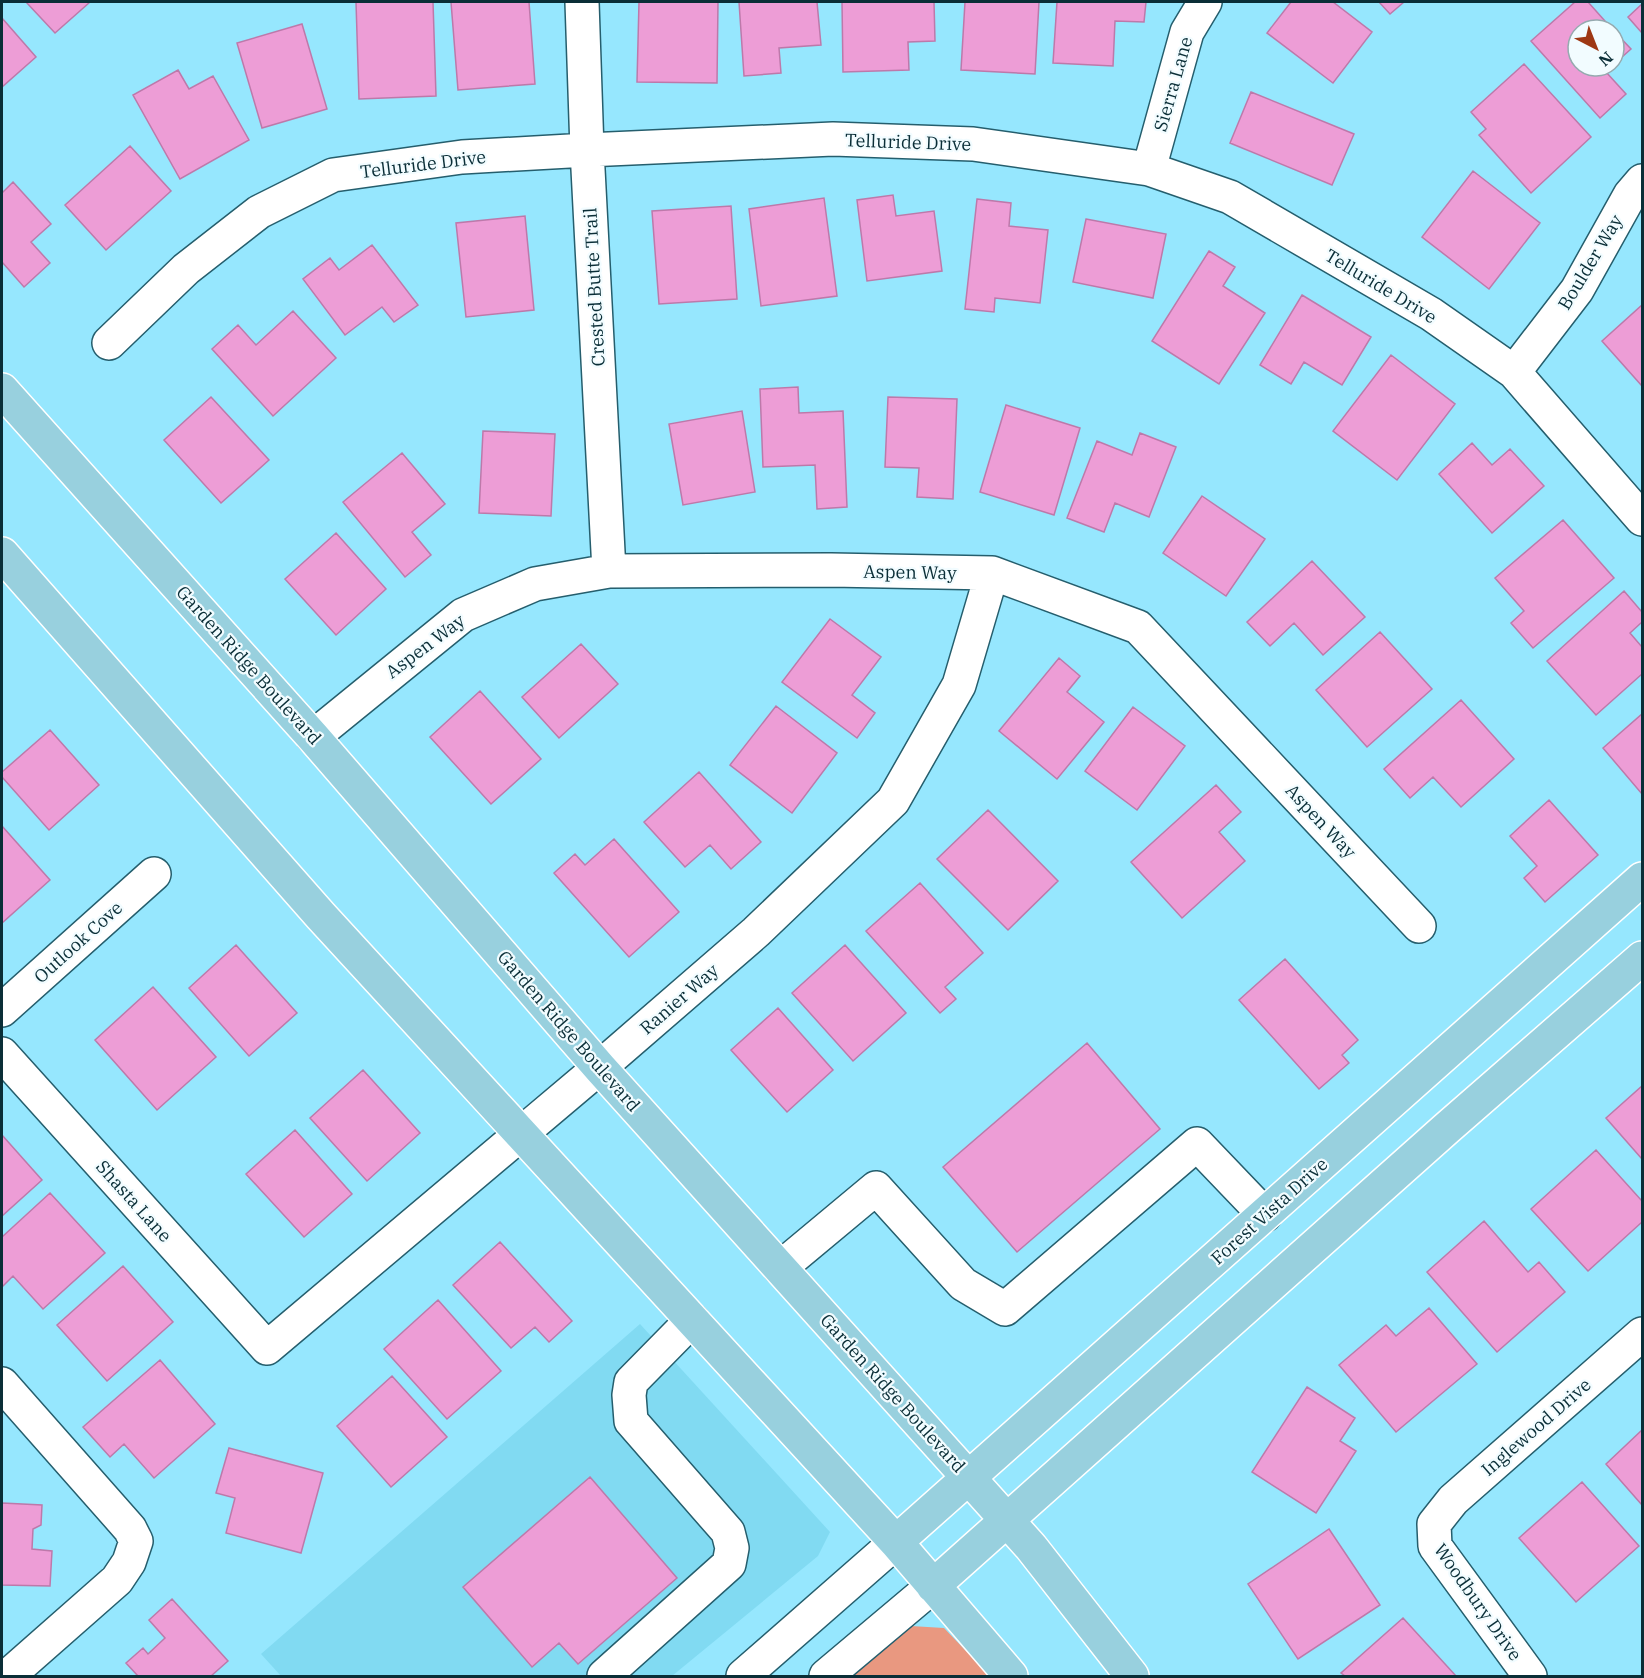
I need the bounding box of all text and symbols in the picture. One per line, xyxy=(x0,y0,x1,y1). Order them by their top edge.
north arrow xyxy=(1566,18,1626,78)
street label: Sierra Lane xyxy=(1149,34,1197,134)
text: N xyxy=(1595,47,1617,71)
street label: Telluride Drive xyxy=(844,128,972,156)
street label: Telluride Drive xyxy=(359,145,487,183)
street label: Crested Butte Trail xyxy=(578,207,610,367)
street label: Boulder Way xyxy=(1553,210,1628,314)
street label: Telluride Drive xyxy=(1321,244,1441,328)
street label: Aspen Way xyxy=(863,560,957,584)
street label: Garden Ridge Boulevard xyxy=(172,581,326,749)
street label: Aspen Way xyxy=(381,609,469,683)
street label: Aspen Way xyxy=(1281,779,1361,863)
street label: Outlook Cove xyxy=(29,896,127,988)
street label: Garden Ridge Boulevard xyxy=(493,946,645,1116)
street label: Ranier Way xyxy=(635,958,723,1039)
street label: Forest Vista Drive xyxy=(1206,1153,1332,1269)
street label: Shasta Lane xyxy=(91,1155,177,1247)
street label: Garden Ridge Boulevard xyxy=(816,1309,970,1477)
street label: Inglewood Drive xyxy=(1477,1373,1595,1481)
street label: Woodbury Drive xyxy=(1429,1539,1527,1665)

